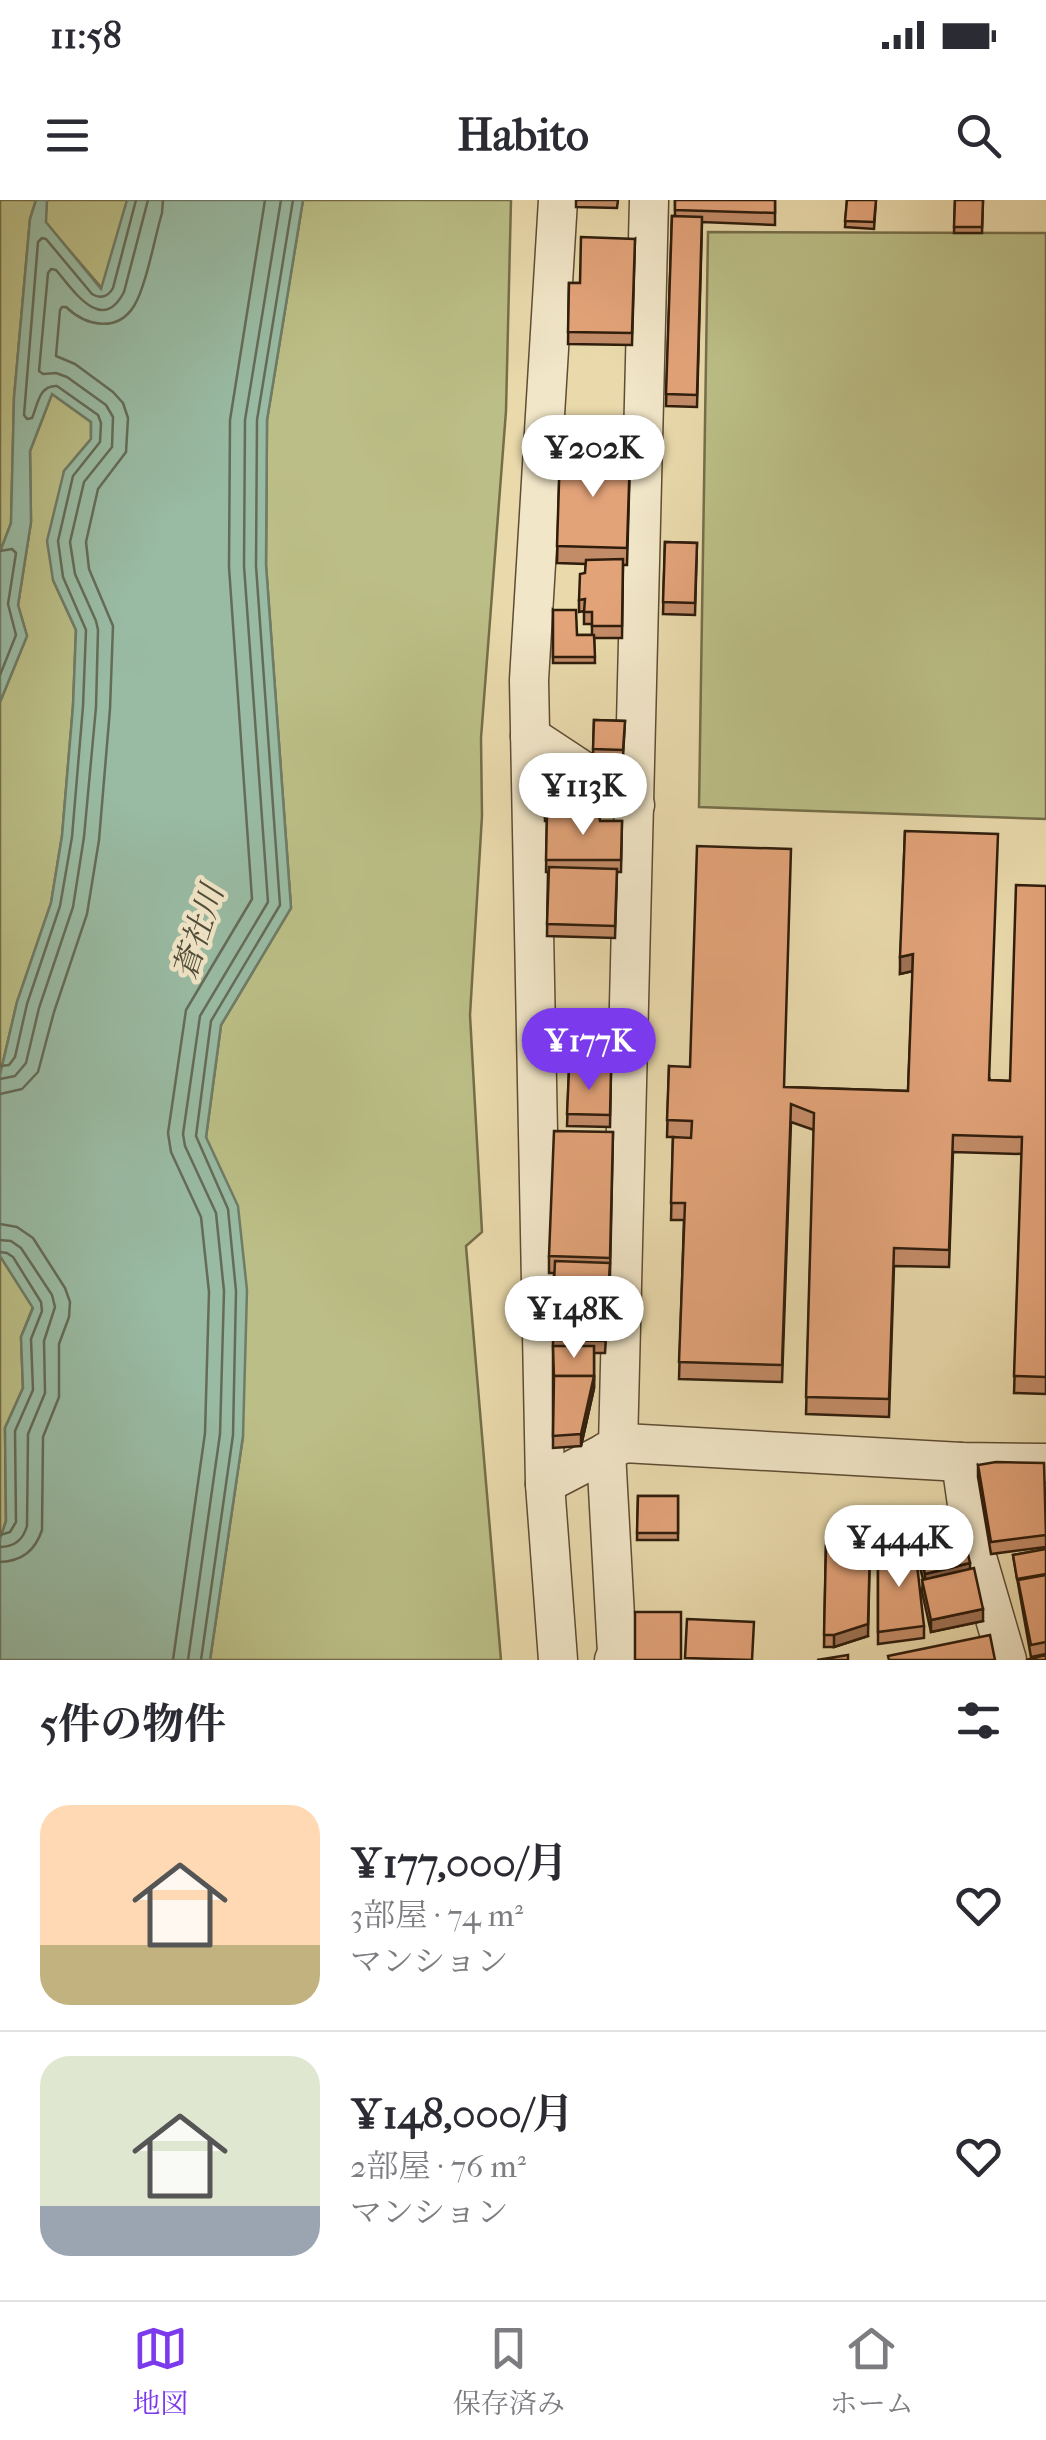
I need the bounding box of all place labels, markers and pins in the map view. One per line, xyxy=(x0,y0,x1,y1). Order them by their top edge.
pin: ¥202K xyxy=(523,415,663,500)
pin: ¥113K xyxy=(513,753,653,838)
pin: ¥177K xyxy=(519,1008,659,1093)
pin: ¥148K xyxy=(504,1276,644,1361)
pin: ¥444K xyxy=(829,1505,969,1590)

